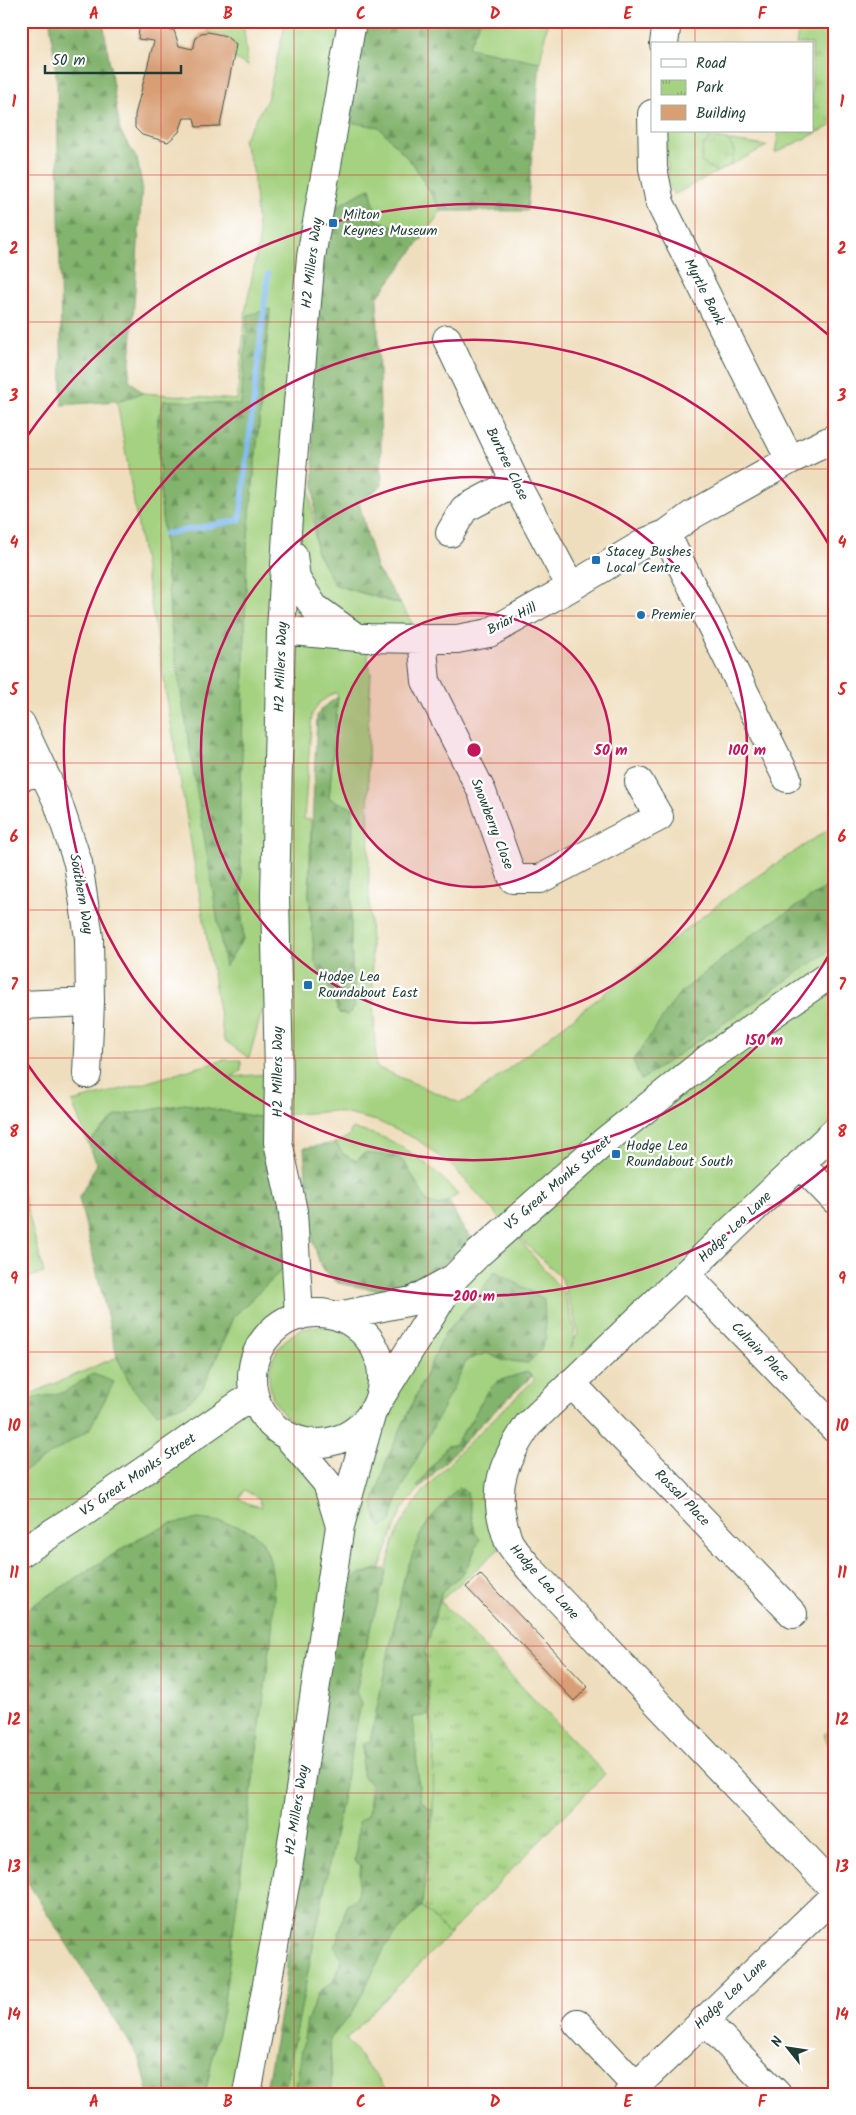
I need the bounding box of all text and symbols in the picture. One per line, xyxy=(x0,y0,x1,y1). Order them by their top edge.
text: A xyxy=(89,2,99,27)
text: B xyxy=(223,2,233,27)
text: C xyxy=(356,2,366,27)
text: D xyxy=(490,2,501,27)
text: E xyxy=(624,2,634,27)
text: F xyxy=(758,2,768,27)
scale bar xyxy=(45,42,181,74)
legend xyxy=(651,42,814,132)
text: 50 m xyxy=(52,49,86,73)
text: Road xyxy=(696,52,727,76)
text: Park xyxy=(696,76,724,100)
text: 1 xyxy=(12,90,17,115)
text: 1 xyxy=(840,90,845,115)
text: Building xyxy=(696,102,746,126)
place label: Milton Keynes Museum xyxy=(343,204,437,242)
street label: H2 Millers Way xyxy=(296,216,329,309)
marker: Milton Keynes Museum xyxy=(327,217,339,229)
text: 2 xyxy=(9,237,19,262)
text: 2 xyxy=(837,237,847,262)
street label: Myrtle Bank xyxy=(678,255,730,330)
text: 3 xyxy=(9,384,19,409)
text: 3 xyxy=(837,384,847,409)
street label: Burtree Close xyxy=(480,424,535,505)
text: 4 xyxy=(10,531,19,556)
text: 4 xyxy=(838,531,847,556)
place label: Stacey Bushes Local Centre xyxy=(606,541,692,579)
marker: Stacey Bushes Local Centre xyxy=(590,554,602,566)
street label: Briar Hill xyxy=(483,597,541,641)
place label: Premier xyxy=(651,604,696,626)
marker: Premier xyxy=(635,609,647,621)
street label: H2 Millers Way xyxy=(268,621,294,713)
text: 5 xyxy=(9,678,20,703)
text: 5 xyxy=(837,678,848,703)
text: 50 m xyxy=(593,739,628,763)
text: 100 m xyxy=(728,739,766,763)
centre of rings xyxy=(465,741,483,759)
street label: Snowberry Close xyxy=(464,775,520,873)
text: 6 xyxy=(10,825,19,850)
text: 6 xyxy=(838,825,847,850)
street label: Southern Way xyxy=(63,852,99,936)
place label: Hodge Lea Roundabout East xyxy=(318,966,418,1004)
text: 7 xyxy=(10,973,18,998)
text: 7 xyxy=(838,973,846,998)
marker: Hodge Lea Roundabout East xyxy=(302,979,314,991)
street label: H2 Millers Way xyxy=(267,1026,289,1117)
text: 150 m xyxy=(745,1029,783,1053)
text: 8 xyxy=(9,1120,19,1145)
text: 8 xyxy=(837,1120,847,1145)
street label: V5 Great Monks Street xyxy=(499,1130,617,1236)
place label: Hodge Lea Roundabout South xyxy=(626,1135,733,1173)
marker: Hodge Lea Roundabout South xyxy=(610,1148,622,1160)
street label: Hodge Lea Lane xyxy=(693,1185,777,1268)
text: 9 xyxy=(10,1267,18,1292)
text: 9 xyxy=(838,1267,846,1292)
text: 200 m xyxy=(453,1285,495,1309)
street label: Culrain Place xyxy=(726,1317,795,1388)
text: 10 xyxy=(7,1414,21,1439)
text: 10 xyxy=(835,1414,849,1439)
street label: V5 Great Monks Street xyxy=(75,1427,201,1522)
street label: Rossal Place xyxy=(649,1464,715,1532)
street label: Hodge Lea Lane xyxy=(504,1539,585,1625)
text: 11 xyxy=(9,1561,19,1586)
text: 11 xyxy=(837,1561,847,1586)
text: 12 xyxy=(7,1708,21,1733)
text: 12 xyxy=(835,1708,849,1733)
street label: H2 Millers Way xyxy=(279,1763,315,1857)
text: 13 xyxy=(7,1855,21,1880)
text: 13 xyxy=(835,1855,849,1880)
street label: Hodge Lea Lane xyxy=(689,1952,773,2035)
text: 14 xyxy=(7,2003,21,2028)
text: 14 xyxy=(835,2003,849,2028)
north arrow xyxy=(764,2022,814,2072)
text: N xyxy=(766,2033,789,2051)
text: A xyxy=(89,2090,99,2115)
text: B xyxy=(223,2090,233,2115)
text: C xyxy=(356,2090,366,2115)
text: D xyxy=(490,2090,501,2115)
text: E xyxy=(624,2090,634,2115)
text: F xyxy=(758,2090,768,2115)

